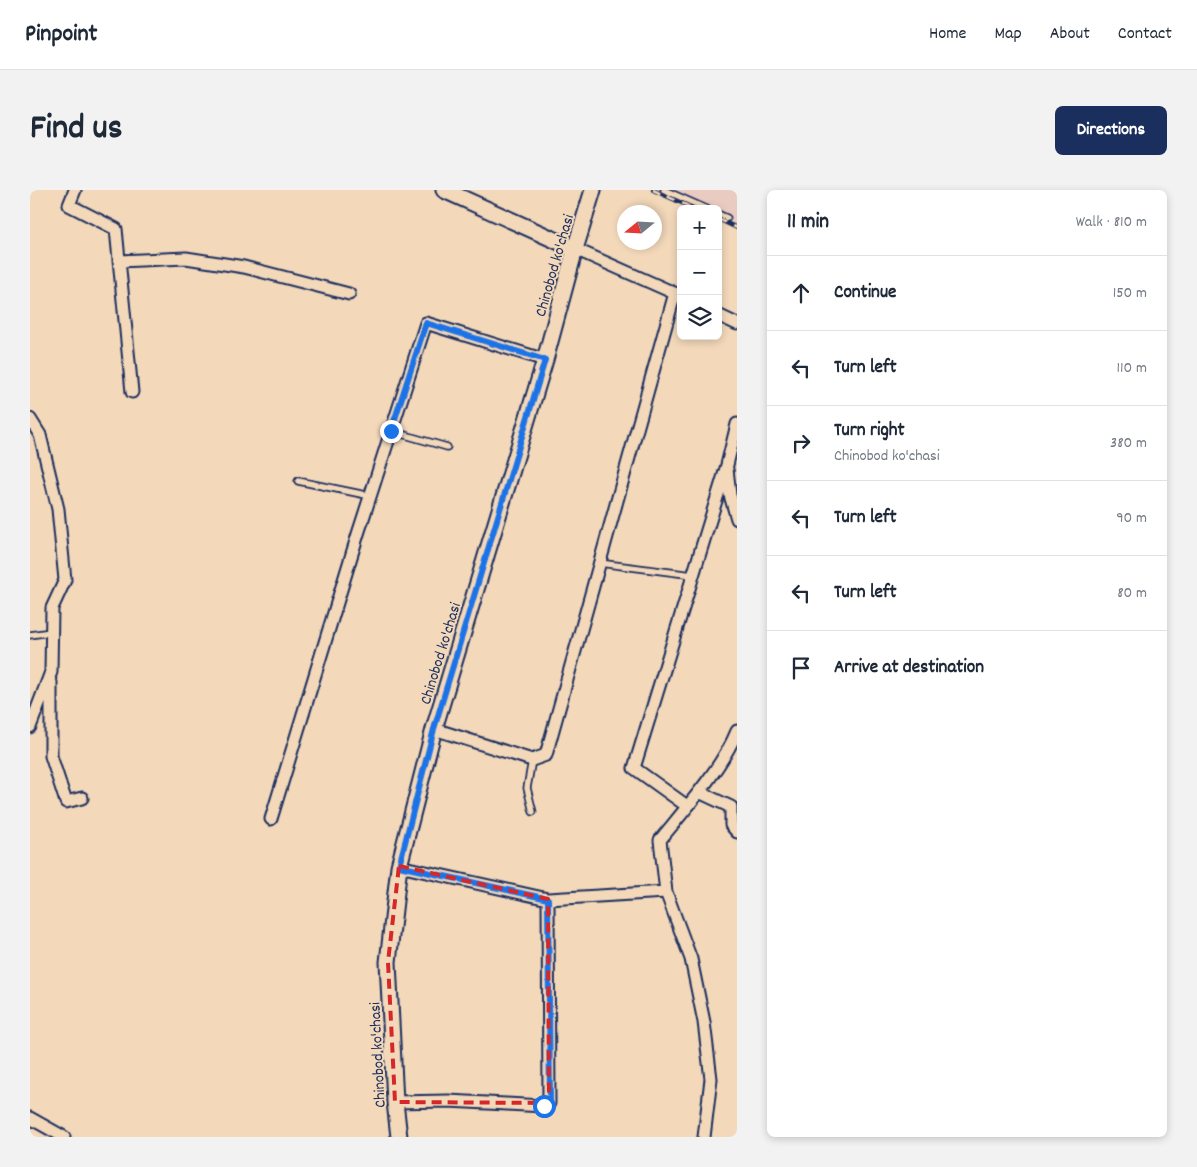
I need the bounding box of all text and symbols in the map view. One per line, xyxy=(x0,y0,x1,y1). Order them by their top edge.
text: Pinpoint xyxy=(25,18,97,52)
text: Home xyxy=(929,22,966,47)
text: Map xyxy=(994,22,1022,47)
text: About xyxy=(1050,22,1090,47)
text: Contact xyxy=(1118,22,1172,47)
text: Find us xyxy=(30,105,122,155)
button: Directions xyxy=(1055,106,1167,155)
north arrow xyxy=(617,205,662,250)
map controls xyxy=(677,205,722,340)
button: + xyxy=(677,205,722,250)
text: 11 min xyxy=(787,208,829,238)
text: Walk · 810 m xyxy=(1076,211,1147,234)
street label: Chinobod ko'chasi xyxy=(530,212,581,320)
button: − xyxy=(677,250,722,295)
icon: ahead xyxy=(787,279,815,307)
text: Continue xyxy=(834,280,896,307)
text: 150 m xyxy=(1113,282,1147,305)
button: layers xyxy=(677,295,722,340)
icon: left xyxy=(787,354,815,382)
text: Turn left xyxy=(834,355,897,382)
text: 110 m xyxy=(1117,357,1147,380)
text: Turn right xyxy=(834,418,905,445)
route end xyxy=(380,420,403,443)
icon: right xyxy=(787,429,815,457)
text: 380 m xyxy=(1110,432,1147,455)
text: Chinobod ko'chasi xyxy=(834,445,940,468)
icon: left xyxy=(787,504,815,532)
text: Turn left xyxy=(834,505,897,532)
text: 90 m xyxy=(1116,507,1147,530)
icon: left xyxy=(787,579,815,607)
text: Turn left xyxy=(834,580,897,607)
text: 80 m xyxy=(1117,582,1147,605)
street label: Chinobod ko'chasi xyxy=(415,600,468,708)
icon: arrive xyxy=(787,654,815,682)
text: Arrive at destination xyxy=(834,655,984,682)
street label: Chinobod ko'chasi xyxy=(364,1001,393,1108)
route start xyxy=(533,1095,556,1118)

